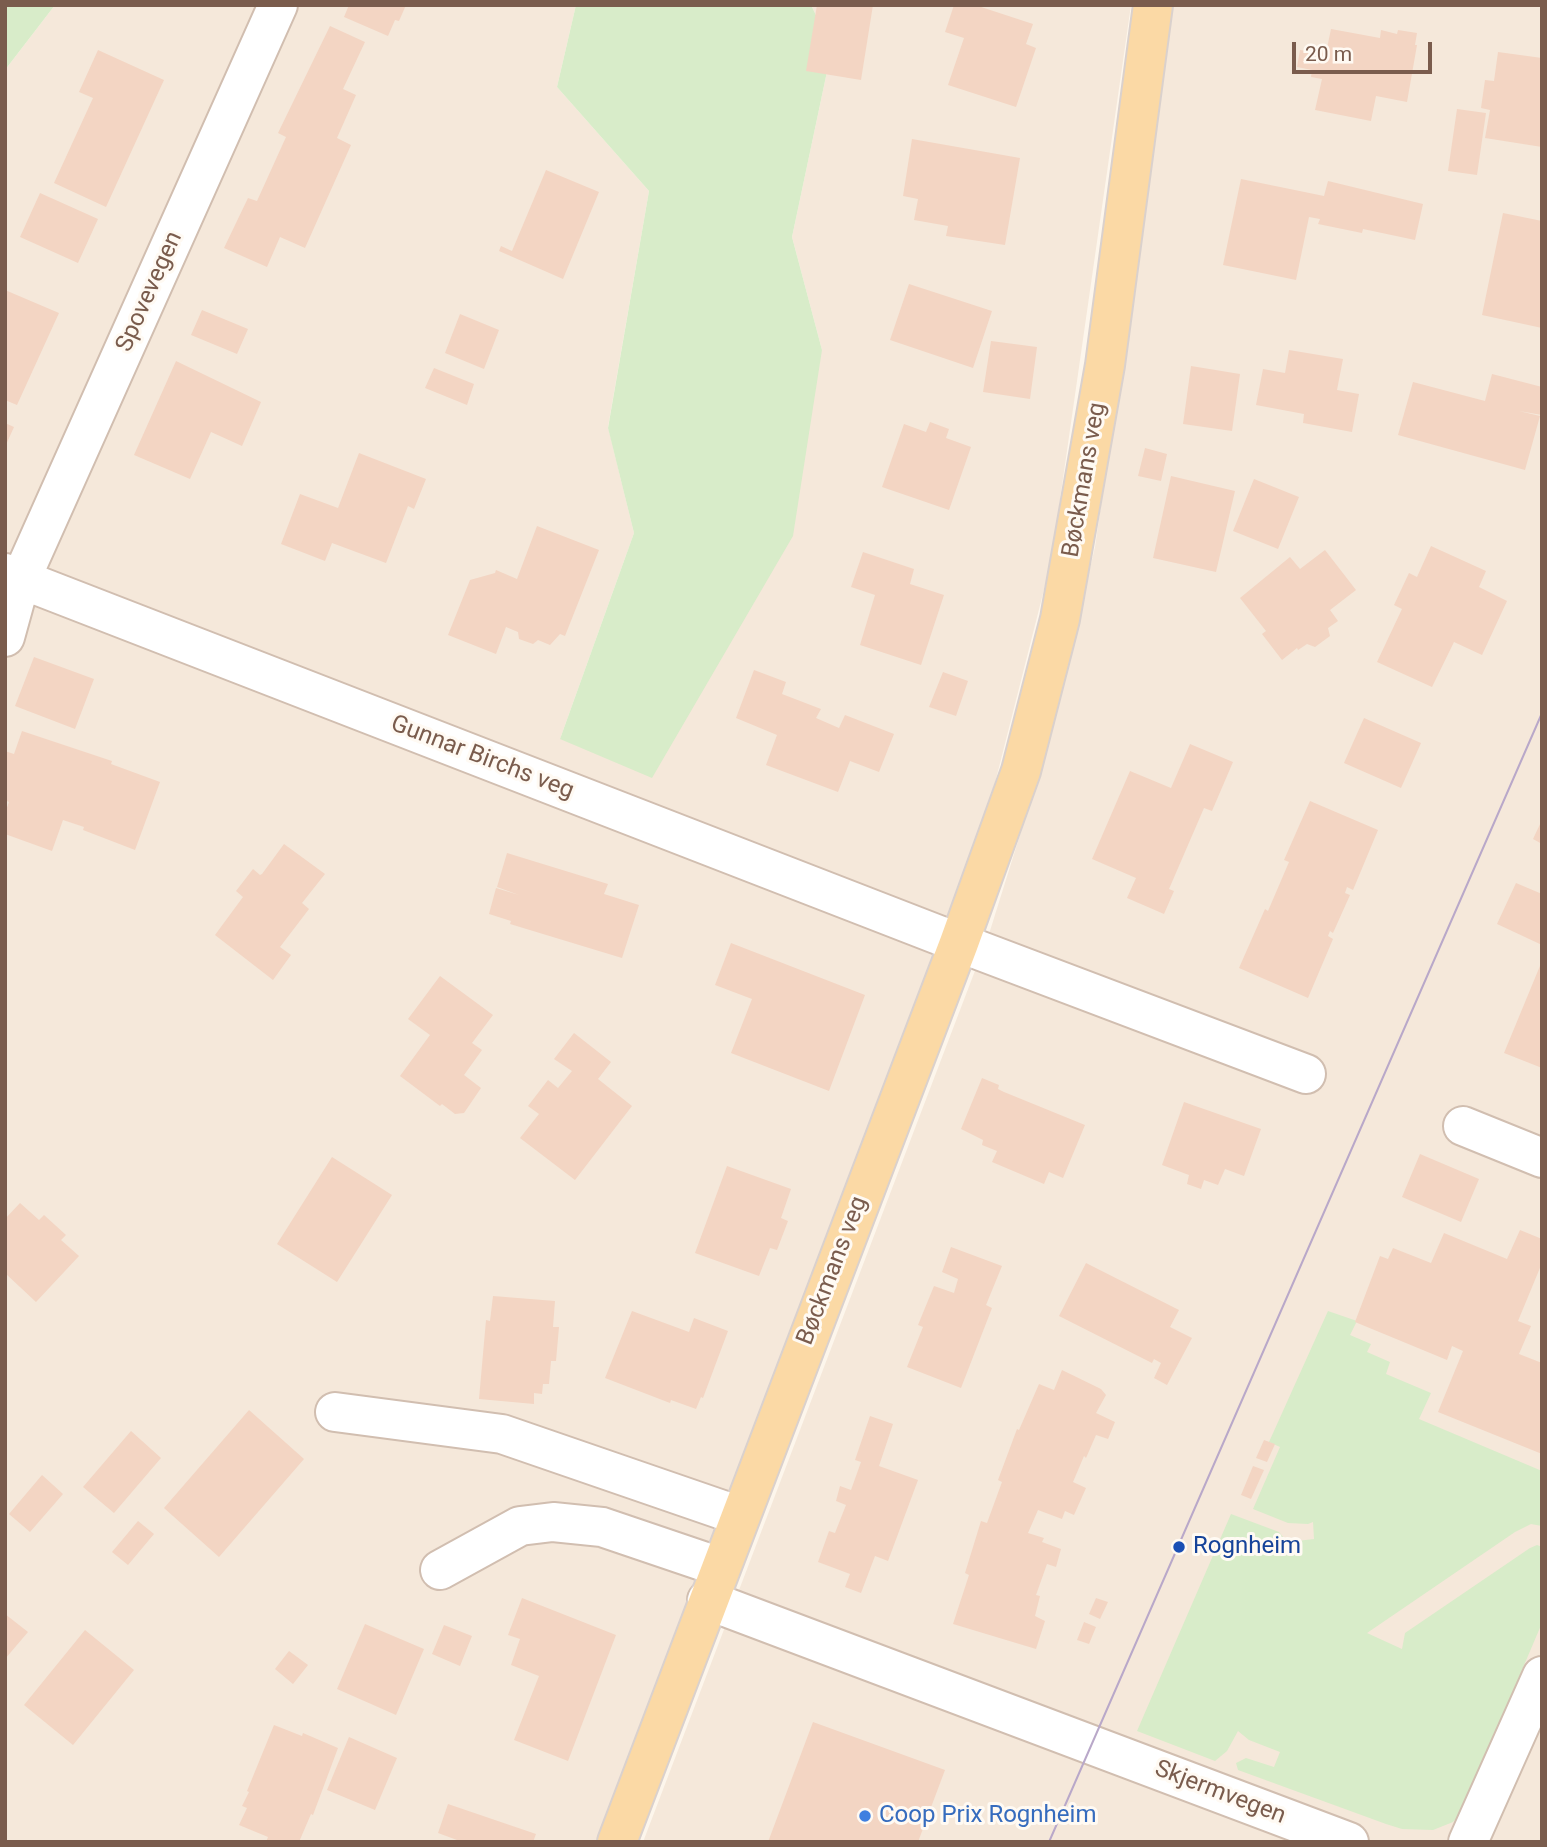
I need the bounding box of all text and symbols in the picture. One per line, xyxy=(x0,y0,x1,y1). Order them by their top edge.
scale bar xyxy=(1295,28,1435,72)
text: 20 m xyxy=(1305,42,1352,66)
street label: Spovevegen xyxy=(111,227,189,357)
street label: Bøckmans veg xyxy=(1057,400,1113,560)
street label: Gunnar Birchs veg xyxy=(386,710,578,806)
street label: Bøckmans veg xyxy=(791,1193,875,1349)
place label: Rognheim xyxy=(1193,1533,1301,1561)
marker: Rognheim xyxy=(1171,1539,1187,1555)
street label: Skjermvegen xyxy=(1151,1755,1289,1831)
place label: Coop Prix Rognheim xyxy=(879,1802,1096,1830)
marker: Coop Prix Rognheim xyxy=(857,1808,873,1824)

